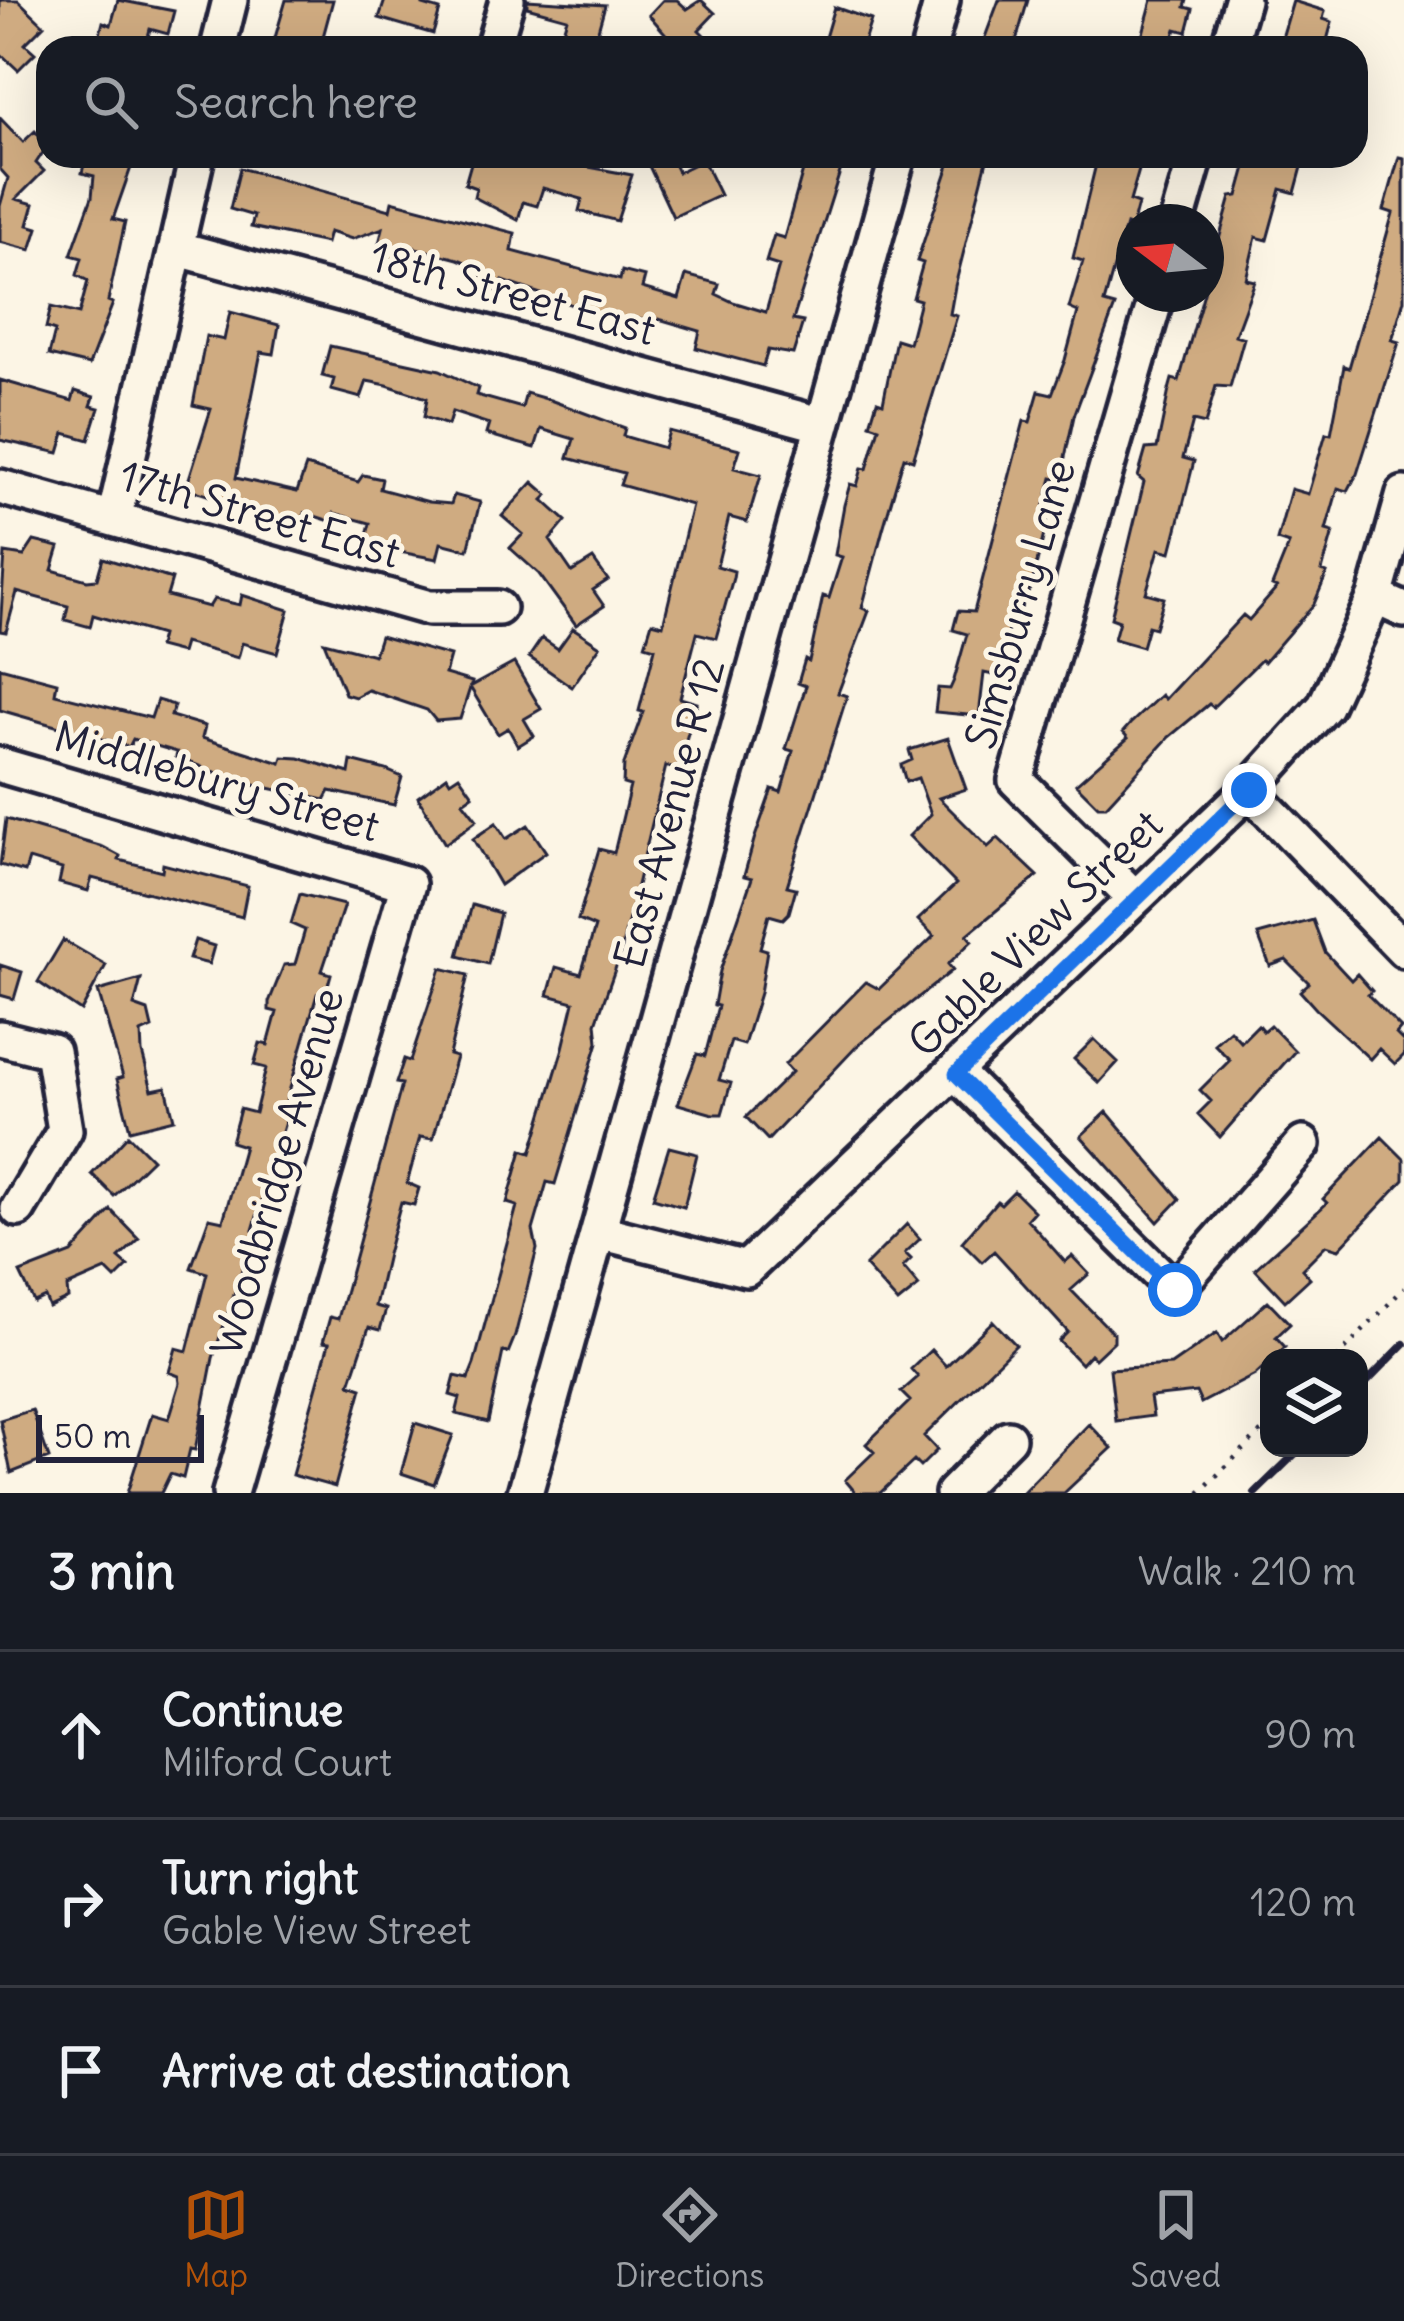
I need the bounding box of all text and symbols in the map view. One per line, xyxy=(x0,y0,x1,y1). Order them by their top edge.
search box xyxy=(36,36,1368,168)
icon: search xyxy=(78,69,144,135)
text: Search here xyxy=(174,74,418,130)
north arrow xyxy=(1116,204,1224,312)
street label: 18th Street East xyxy=(365,230,661,356)
street label: 17th Street East xyxy=(114,449,406,579)
street label: Simsburry Lane xyxy=(954,454,1086,754)
street label: East Avenue R 12 xyxy=(603,652,735,974)
street label: Middlebury Street xyxy=(49,710,385,852)
route end xyxy=(1222,763,1276,817)
street label: Gable View Street xyxy=(897,799,1173,1067)
street label: Woodbridge Avenue xyxy=(200,982,354,1362)
route start xyxy=(1148,1263,1202,1317)
map controls xyxy=(1260,1349,1368,1457)
button: layers xyxy=(1260,1349,1368,1457)
scale bar xyxy=(36,1409,204,1462)
text: 50 m xyxy=(54,1415,131,1457)
text: 3 min xyxy=(48,1539,175,1603)
text: Walk · 210 m xyxy=(1138,1547,1356,1596)
text: Continue xyxy=(162,1682,344,1738)
icon: ahead xyxy=(48,1702,114,1768)
text: 90 m xyxy=(1264,1710,1356,1759)
text: Milford Court xyxy=(162,1738,392,1787)
text: Turn right xyxy=(162,1850,358,1906)
icon: right xyxy=(48,1870,114,1936)
text: 120 m xyxy=(1250,1878,1356,1927)
text: Gable View Street xyxy=(162,1906,471,1955)
icon: arrive xyxy=(48,2038,114,2104)
text: Arrive at destination xyxy=(162,2043,571,2099)
tab: Map xyxy=(183,2182,249,2296)
tab: Directions xyxy=(615,2182,764,2296)
tab: Saved xyxy=(1131,2182,1221,2296)

